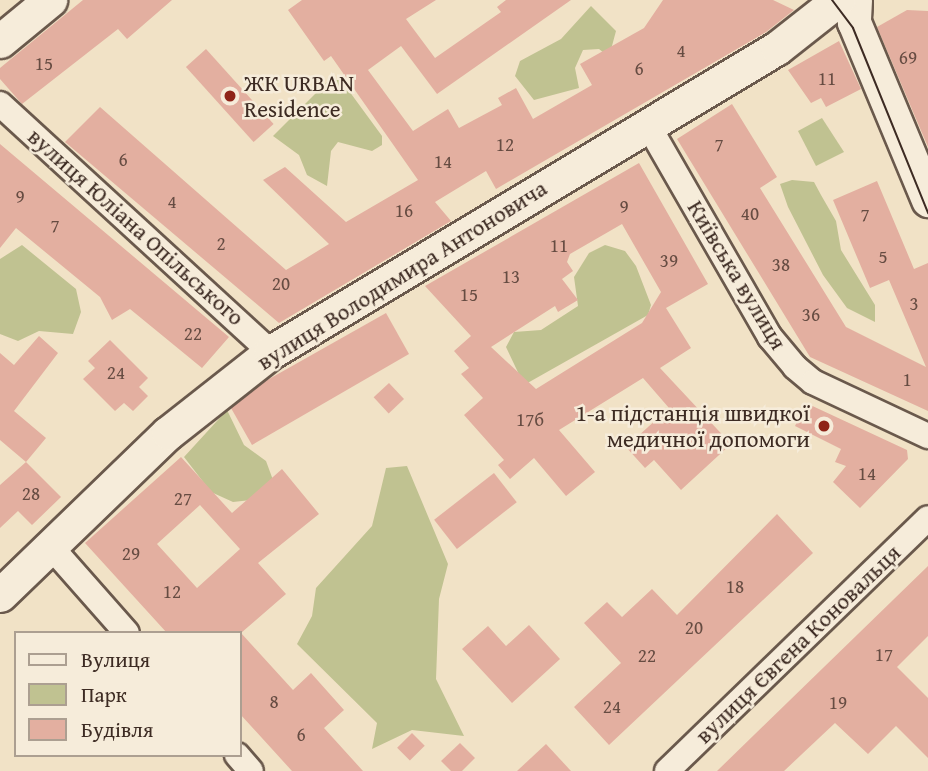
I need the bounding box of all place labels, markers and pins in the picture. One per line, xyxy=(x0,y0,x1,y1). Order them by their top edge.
place label: ЖК URBAN Residence xyxy=(244,69,354,123)
marker: ЖК URBAN Residence xyxy=(222,88,238,104)
place label: 1-а підстанція швидкої медичної допомоги xyxy=(576,399,810,453)
marker: 1-а підстанція швидкої медичної допомоги xyxy=(816,418,832,434)

